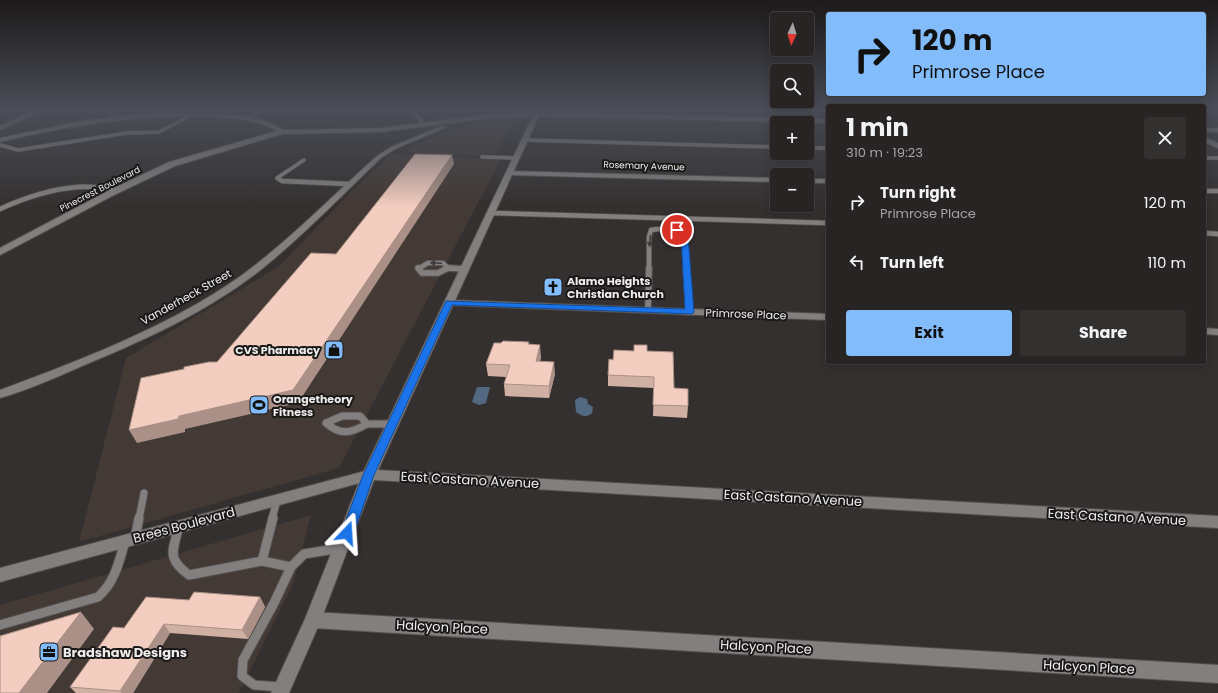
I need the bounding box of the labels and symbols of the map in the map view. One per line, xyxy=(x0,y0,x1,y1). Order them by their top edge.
north arrow xyxy=(770,12,814,56)
street label: Rosemary Avenue xyxy=(603,159,685,173)
street label: Pinecrest Boulevard xyxy=(58,163,142,215)
pin xyxy=(660,213,694,247)
one-way arrow xyxy=(646,235,653,247)
one-way arrow xyxy=(429,260,442,266)
street label: Vanderheck Street xyxy=(138,265,234,329)
place label: Alamo Heights Christian Church xyxy=(567,273,664,302)
church icon: Alamo Heights Christian Church xyxy=(542,276,564,298)
street label: Primrose Place xyxy=(705,305,787,323)
shop icon: CVS Pharmacy xyxy=(323,339,345,361)
place label: CVS Pharmacy xyxy=(235,342,320,358)
place label: Orangetheory Fitness xyxy=(273,391,353,420)
sports icon: Orangetheory Fitness xyxy=(248,394,270,416)
street label: East Castano Avenue xyxy=(400,467,540,493)
street label: East Castano Avenue xyxy=(723,485,863,511)
street label: Brees Boulevard xyxy=(131,502,237,548)
street label: East Castano Avenue xyxy=(1047,504,1187,530)
position arrow xyxy=(326,512,368,554)
street label: Halcyon Place xyxy=(396,615,488,639)
street label: Halcyon Place xyxy=(720,635,812,659)
office icon: Bradshaw Designs xyxy=(38,641,60,663)
place label: Bradshaw Designs xyxy=(63,643,187,662)
street label: Halcyon Place xyxy=(1043,655,1135,679)

